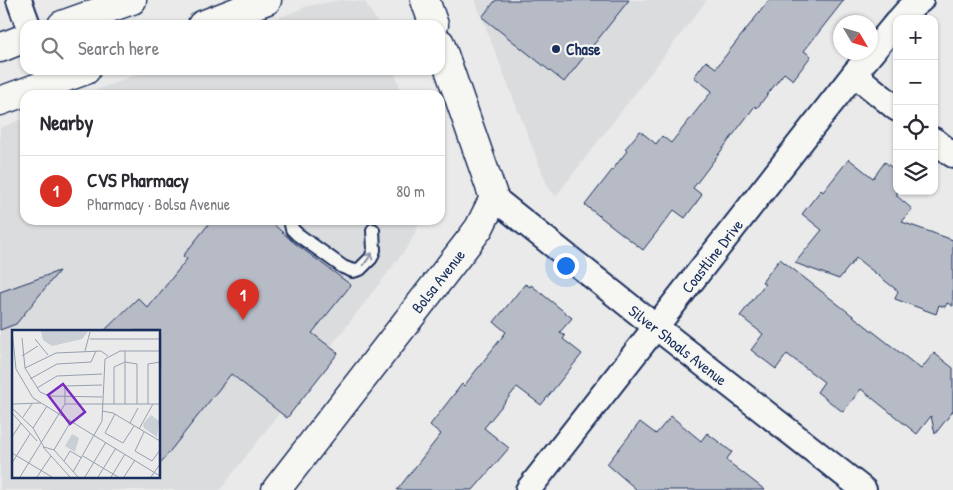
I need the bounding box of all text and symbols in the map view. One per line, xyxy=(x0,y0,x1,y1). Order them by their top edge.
north arrow xyxy=(833,15,878,60)
map controls xyxy=(893,15,938,195)
button: + xyxy=(893,15,938,60)
search box xyxy=(20,20,445,75)
icon: search xyxy=(38,34,66,62)
text: Search here xyxy=(78,35,159,61)
place label: Chase xyxy=(566,38,601,60)
marker: Chase xyxy=(550,43,562,55)
button: − xyxy=(893,60,938,105)
button: locate xyxy=(893,105,938,150)
text: Nearby xyxy=(40,108,93,137)
button: layers xyxy=(893,150,938,195)
text: CVS Pharmacy xyxy=(87,167,189,193)
text: 1 xyxy=(53,180,59,202)
text: 80 m xyxy=(396,180,425,202)
text: Pharmacy · Bolsa Avenue xyxy=(87,193,230,215)
street label: Coastline Drive xyxy=(676,214,748,298)
street label: Bolsa Avenue xyxy=(406,244,470,318)
one-way arrow xyxy=(363,252,373,266)
your location xyxy=(553,253,579,279)
pin: 1 xyxy=(227,279,259,320)
street label: Silver Shoals Avenue xyxy=(624,300,732,391)
inset map xyxy=(12,330,160,478)

